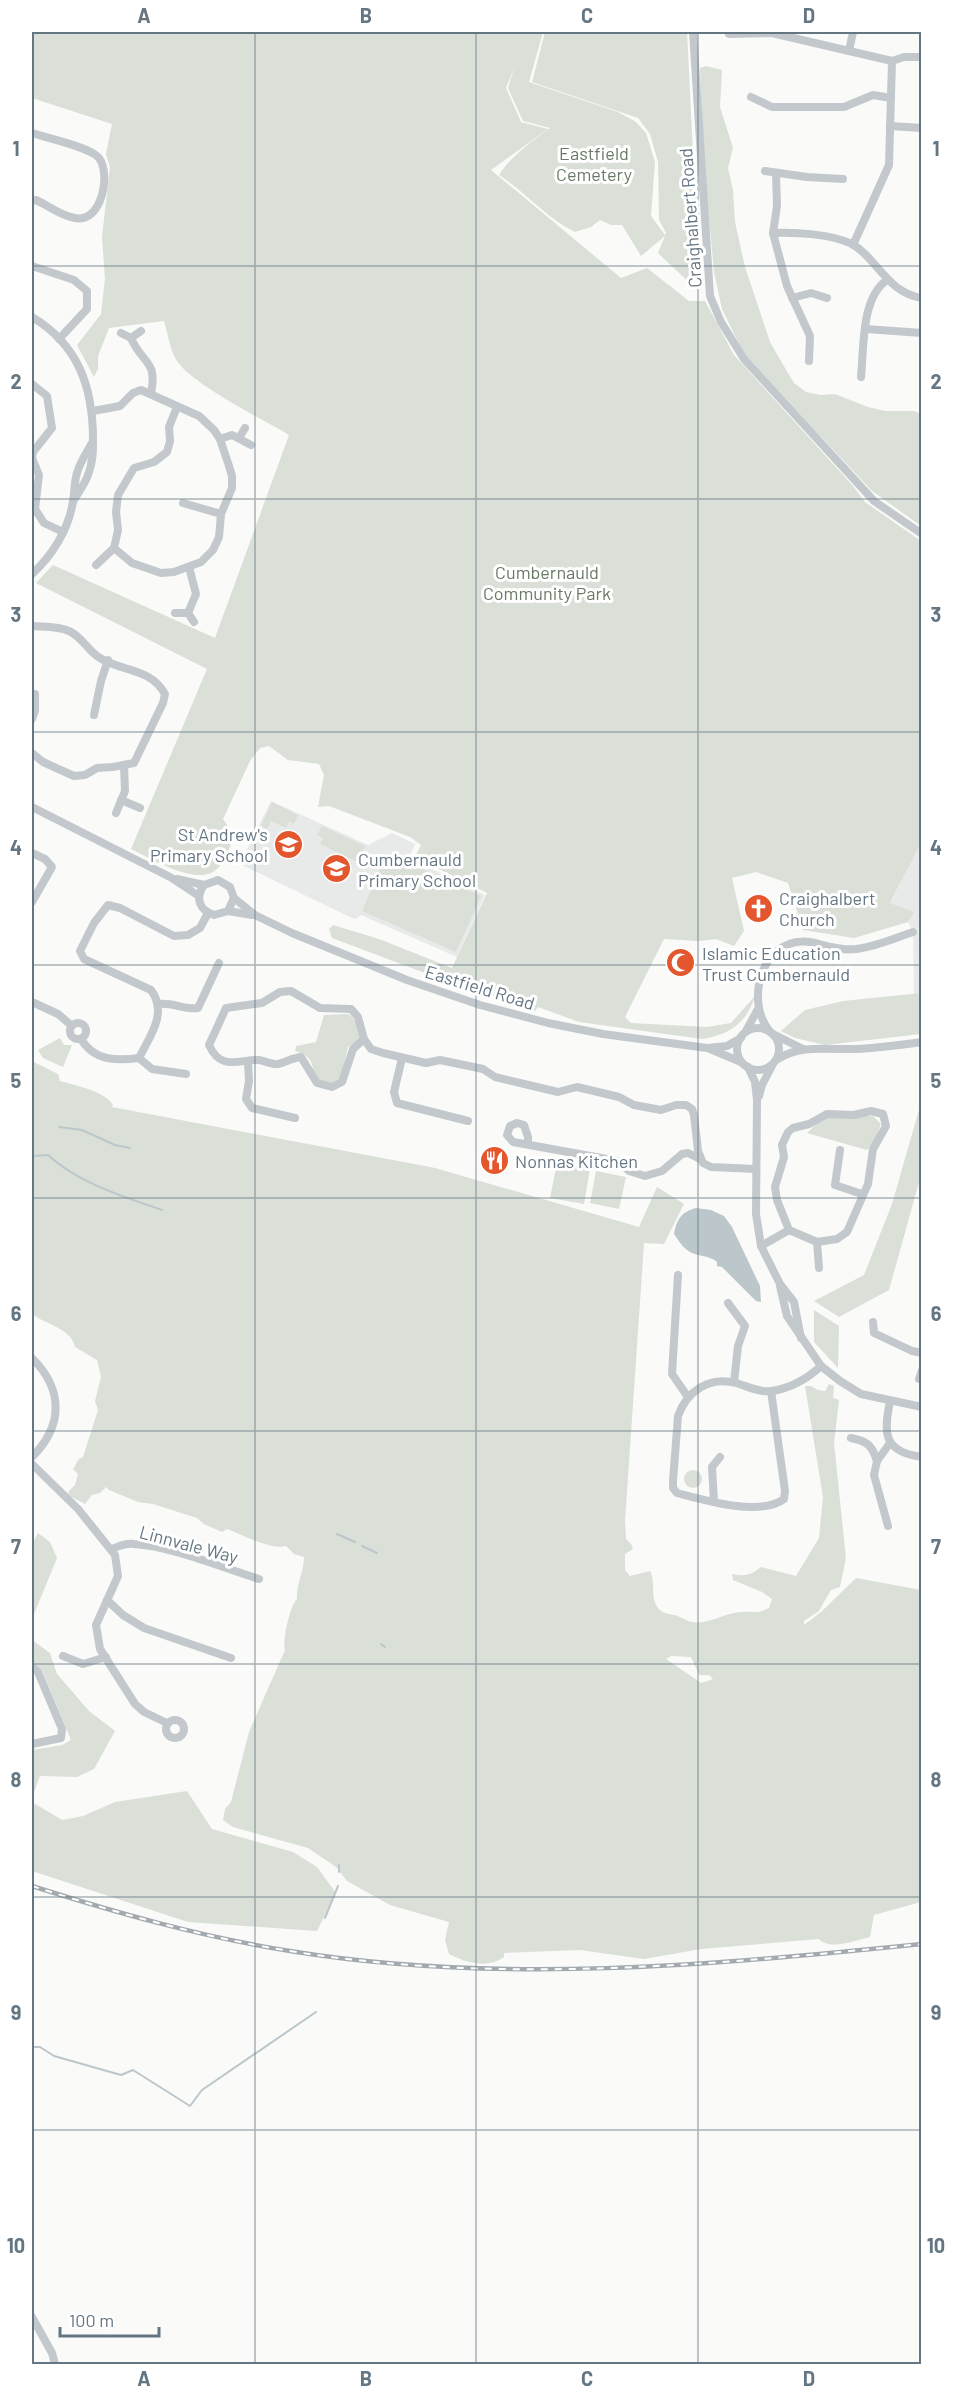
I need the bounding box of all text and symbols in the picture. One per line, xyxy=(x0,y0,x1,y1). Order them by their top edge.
text: A xyxy=(137,3,151,27)
text: B xyxy=(360,3,372,27)
text: C xyxy=(581,3,593,27)
text: D xyxy=(803,3,815,27)
text: 1 xyxy=(12,136,20,160)
text: 1 xyxy=(932,136,940,160)
park label: Eastfield Cemetery xyxy=(556,142,632,185)
street label: Craighalbert Road xyxy=(674,147,706,289)
text: 2 xyxy=(10,369,22,393)
text: 2 xyxy=(930,369,942,393)
park label: Cumbernauld Community Park xyxy=(483,561,611,604)
text: 3 xyxy=(11,602,21,626)
text: 3 xyxy=(931,602,941,626)
place label: St Andrew's Primary School xyxy=(150,823,268,866)
school or university icon: St Andrew's Primary School xyxy=(273,828,305,860)
text: 4 xyxy=(10,835,22,859)
text: 4 xyxy=(930,835,942,859)
place label: Cumbernauld Primary School xyxy=(358,848,476,891)
school or university icon: Cumbernauld Primary School xyxy=(321,853,353,885)
place label: Craighalbert Church xyxy=(779,887,876,930)
church icon: Craighalbert Church xyxy=(742,892,774,924)
place label: Islamic Education Trust Cumbernauld xyxy=(702,942,850,985)
mosque icon: Islamic Education Trust Cumbernauld xyxy=(665,947,697,979)
street label: Eastfield Road xyxy=(423,960,537,1014)
text: 5 xyxy=(11,1068,22,1092)
text: 5 xyxy=(931,1068,942,1092)
restaurant icon: Nonnas Kitchen xyxy=(478,1145,510,1177)
place label: Nonnas Kitchen xyxy=(515,1150,638,1172)
text: 6 xyxy=(11,1301,22,1325)
text: 6 xyxy=(931,1301,942,1325)
street label: Linnvale Way xyxy=(137,1520,241,1568)
text: 7 xyxy=(11,1534,21,1558)
text: 7 xyxy=(931,1534,941,1558)
text: 8 xyxy=(11,1767,22,1791)
text: 8 xyxy=(931,1767,942,1791)
text: 9 xyxy=(11,2000,21,2024)
text: 9 xyxy=(931,2000,941,2024)
text: 10 xyxy=(7,2233,25,2257)
text: 10 xyxy=(927,2233,945,2257)
scale bar xyxy=(60,2300,159,2338)
text: 100 m xyxy=(69,2309,114,2331)
text: A xyxy=(137,2366,151,2390)
text: B xyxy=(360,2366,372,2390)
text: C xyxy=(581,2366,593,2390)
text: D xyxy=(803,2366,815,2390)

